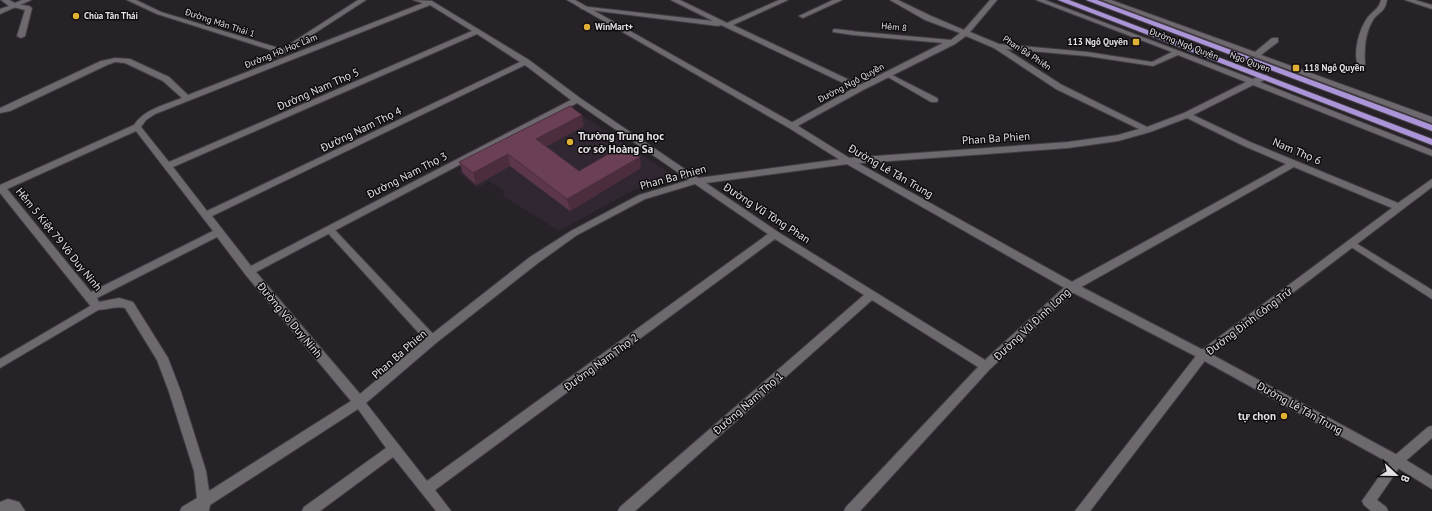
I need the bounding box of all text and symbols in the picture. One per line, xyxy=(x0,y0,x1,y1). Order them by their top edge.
street label: Đường Mân Thái 1 xyxy=(183,6,257,39)
place label: Chùa Tân Thái xyxy=(84,10,138,21)
marker: Chùa Tân Thái xyxy=(71,11,81,21)
street label: Hẻm 8 xyxy=(881,20,907,33)
place label: WinMart+ xyxy=(595,21,633,32)
marker: WinMart+ xyxy=(582,22,592,32)
street label: Đường Ngô Quyền xyxy=(1147,25,1220,62)
street label: Đường Hồ Học Lãm xyxy=(242,31,319,70)
street label: Phan Bá Phiến xyxy=(1001,33,1054,72)
place label: 113 Ngô Quyền xyxy=(1068,36,1128,47)
marker: 113 Ngô Quyền xyxy=(1131,37,1141,47)
street label: Ngo Quyen xyxy=(1228,49,1272,74)
street label: Đường Ngô Quyền xyxy=(815,60,886,105)
place label: 118 Ngô Quyền xyxy=(1304,62,1364,73)
marker: 118 Ngô Quyền xyxy=(1291,63,1301,73)
street label: Đường Nam Thọ 5 xyxy=(274,65,361,114)
street label: Đường Nam Thọ 4 xyxy=(317,103,404,155)
place label: Trường Trung học cơ sở Hoàng Sa xyxy=(578,129,664,156)
street label: Phan Ba Phien xyxy=(962,129,1030,147)
street label: Nam Thọ 6 xyxy=(1271,134,1323,168)
marker: Trường Trung học cơ sở Hoàng Sa xyxy=(565,137,575,147)
street label: Đường Lê Tấn Trung xyxy=(845,140,936,201)
street label: Đường Nam Thọ 3 xyxy=(364,149,449,202)
street label: Phan Ba Phien xyxy=(638,161,708,193)
street label: Đường Vũ Tông Phan xyxy=(720,179,813,246)
street label: Hẻm 5 Kiệt 79 Võ Duy Ninh xyxy=(13,184,105,294)
street label: Đường Võ Duy Ninh xyxy=(254,279,326,361)
street label: Đường Đinh Công Trứ xyxy=(1202,284,1295,359)
street label: Đường Vũ Đình Long xyxy=(990,285,1073,364)
street label: Phan Ba Phien xyxy=(369,326,429,382)
street label: Đường Nam Thọ 2 xyxy=(560,330,641,394)
street label: Đường Nam Thọ 1 xyxy=(709,369,786,438)
street label: Đường Lê Tân Trung xyxy=(1254,378,1345,437)
place label: tự chọn xyxy=(1238,409,1276,423)
marker: tự chọn xyxy=(1279,411,1289,421)
north arrow xyxy=(1376,455,1416,495)
text: B xyxy=(1397,473,1413,485)

